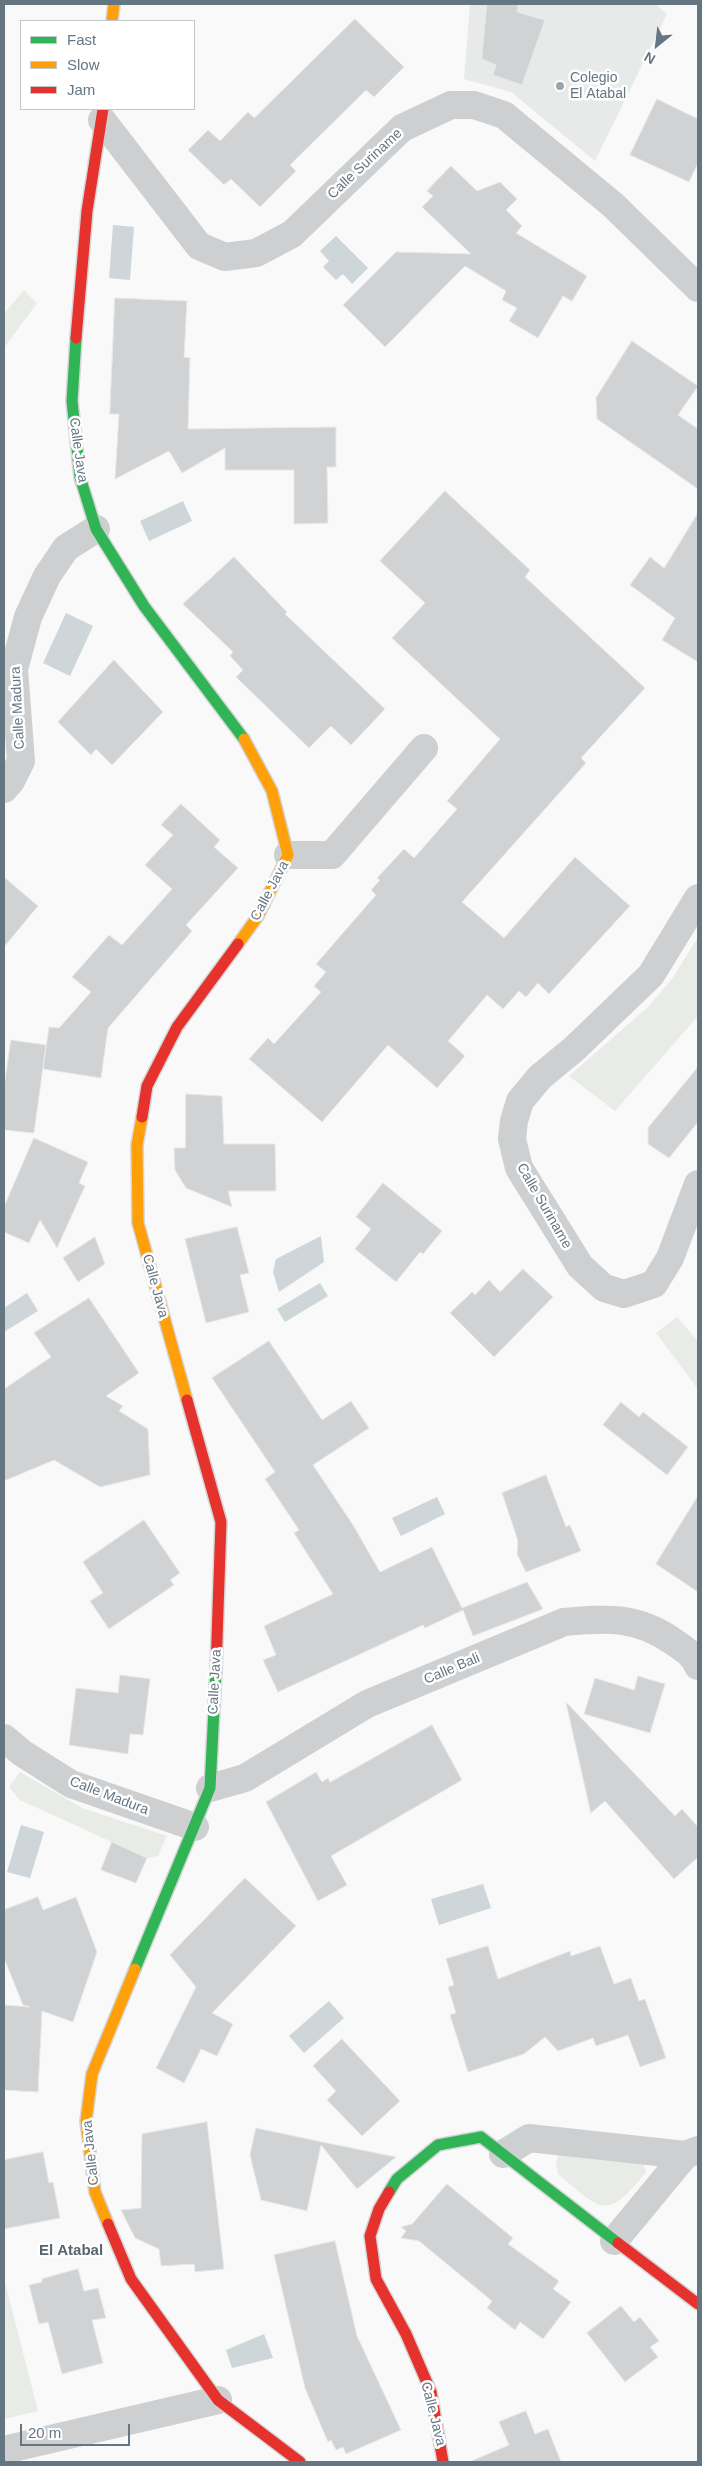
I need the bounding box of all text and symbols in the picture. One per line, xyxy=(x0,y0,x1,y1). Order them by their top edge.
legend xyxy=(20,20,195,110)
north arrow xyxy=(632,20,682,70)
text: Fast xyxy=(67,31,96,48)
text: N xyxy=(641,49,658,68)
text: Slow xyxy=(67,56,100,73)
place label: Colegio El Atabal xyxy=(570,70,626,102)
marker: Colegio El Atabal xyxy=(554,80,566,92)
text: Jam xyxy=(67,81,95,98)
street label: Calle Suriname xyxy=(324,125,406,203)
street label: Calle Java xyxy=(65,416,91,484)
street label: Calle Madura xyxy=(7,666,29,750)
street label: Calle Java xyxy=(247,858,293,924)
street label: Calle Suriname xyxy=(513,1160,575,1252)
street label: Calle Java xyxy=(138,1252,172,1320)
street label: Calle Java xyxy=(205,1649,225,1715)
street label: Calle Bali xyxy=(421,1650,483,1688)
street label: Calle Madura xyxy=(67,1773,151,1819)
street label: Calle Java xyxy=(79,2120,103,2186)
district label: El Atabal xyxy=(39,2242,103,2260)
street label: Calle Java xyxy=(417,2380,449,2448)
scale bar xyxy=(22,2414,132,2446)
text: 20 m xyxy=(28,2424,61,2441)

